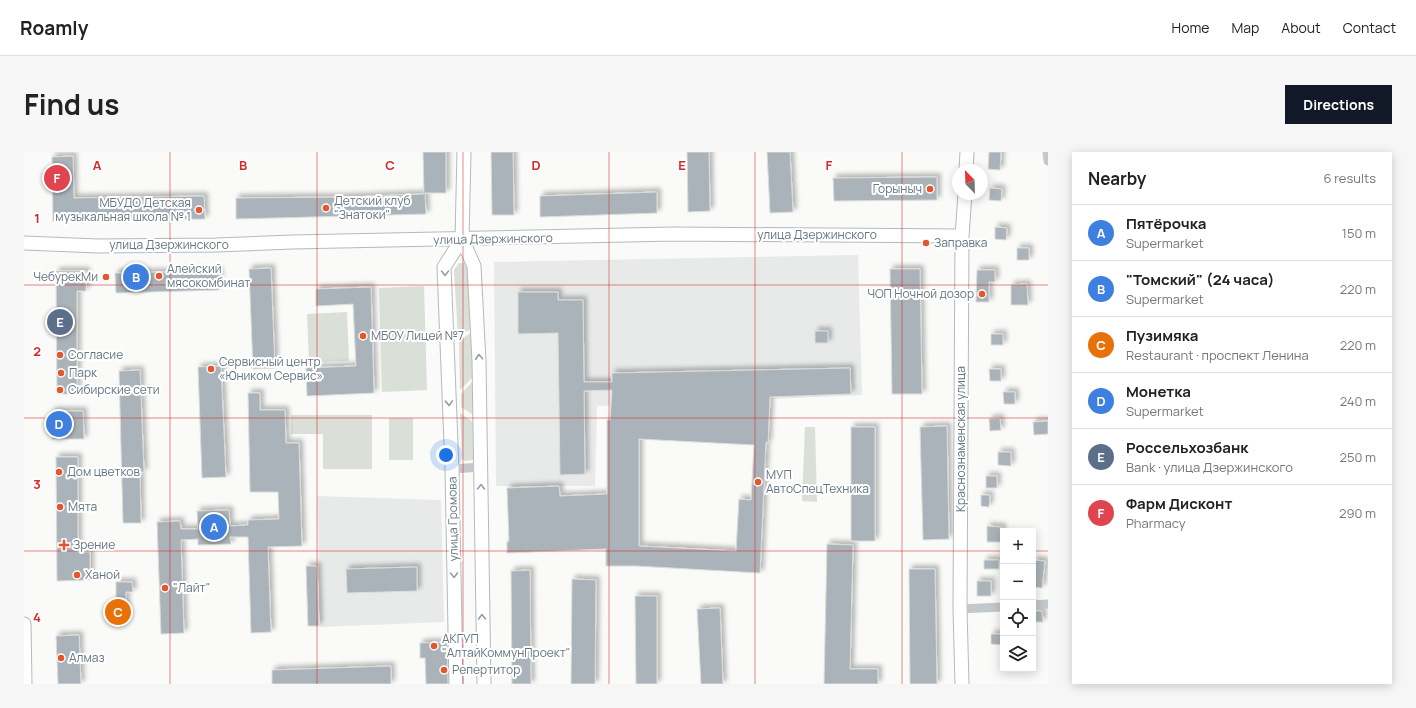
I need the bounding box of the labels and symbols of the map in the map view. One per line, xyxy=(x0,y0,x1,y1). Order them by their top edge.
text: A xyxy=(93,156,102,174)
text: B xyxy=(239,156,247,174)
text: C xyxy=(385,156,395,174)
text: D xyxy=(531,156,541,174)
text: E xyxy=(678,156,686,174)
text: F xyxy=(826,156,833,174)
pin: F xyxy=(44,163,70,193)
north arrow xyxy=(952,164,988,200)
place label: Горыныч xyxy=(873,180,922,197)
marker: Горыныч xyxy=(925,184,935,194)
place label: Детский клуб "Знатоки" xyxy=(334,192,410,223)
place label: МБУДО Детская музыкальная школа № 1 xyxy=(55,194,191,225)
marker: Детский клуб "Знатоки" xyxy=(321,203,331,213)
marker: МБУДО Детская музыкальная школа № 1 xyxy=(194,205,204,215)
text: 1 xyxy=(34,209,40,227)
street label: улица Дзержинского xyxy=(757,226,877,243)
street label: улица Дзержинского xyxy=(433,229,553,248)
place label: Заправка xyxy=(934,234,987,251)
street label: улица Дзержинского xyxy=(109,236,229,253)
marker: Заправка xyxy=(921,238,931,248)
place label: Алейский мясокомбинат xyxy=(167,260,250,291)
pin: B xyxy=(123,262,149,292)
place label: ЧебурекМи xyxy=(33,268,98,285)
one-way arrow xyxy=(440,270,449,276)
marker: Алейский мясокомбинат xyxy=(154,271,164,281)
marker: ЧебурекМи xyxy=(101,272,111,282)
place label: ЧОП Ночной дозор xyxy=(867,285,974,302)
marker: ЧОП Ночной дозор xyxy=(977,289,987,299)
pin: E xyxy=(47,307,73,337)
place label: МБОУ Лицей №7 xyxy=(371,327,464,344)
marker: МБОУ Лицей №7 xyxy=(358,331,368,341)
text: 2 xyxy=(33,342,41,360)
place label: Согласие xyxy=(68,346,123,363)
marker: Согласие xyxy=(55,350,65,360)
place label: Сервисный центр «Юником Сервис» xyxy=(219,353,323,384)
one-way arrow xyxy=(475,354,483,360)
place label: Парк xyxy=(69,364,98,381)
marker: Сервисный центр «Юником Сервис» xyxy=(206,364,216,374)
street label: Краснознаменская улица xyxy=(952,366,969,512)
marker: Парк xyxy=(56,368,66,378)
place label: Сибирские сети xyxy=(68,381,160,398)
marker: Сибирские сети xyxy=(55,385,65,395)
one-way arrow xyxy=(445,400,453,406)
pin: D xyxy=(46,409,72,439)
your location xyxy=(436,445,456,465)
place label: Дом цветков xyxy=(67,463,140,480)
place label: МУП АвтоСпецТехника xyxy=(766,466,869,497)
marker: Дом цветков xyxy=(54,467,64,477)
text: 3 xyxy=(33,475,41,493)
street label: улица Громова xyxy=(443,476,462,562)
marker: МУП АвтоСпецТехника xyxy=(753,477,763,487)
one-way arrow xyxy=(477,484,485,490)
place label: Мята xyxy=(68,498,97,515)
marker: Мята xyxy=(55,502,65,512)
pin: A xyxy=(201,512,227,542)
place label: Зрение xyxy=(73,536,115,553)
marker: Зрение xyxy=(58,539,70,551)
place label: Ханой xyxy=(85,566,120,583)
marker: Ханой xyxy=(72,570,82,580)
one-way arrow xyxy=(450,572,458,578)
place label: "Лайт" xyxy=(173,579,210,596)
marker: "Лайт" xyxy=(160,583,170,593)
pin: C xyxy=(105,597,131,627)
text: 4 xyxy=(33,608,41,626)
one-way arrow xyxy=(478,614,486,620)
place label: АКГУП "АлтайКоммунПроект" xyxy=(442,630,571,661)
marker: АКГУП "АлтайКоммунПроект" xyxy=(429,641,439,651)
place label: Алмаз xyxy=(69,649,105,666)
marker: Алмаз xyxy=(56,653,66,663)
place label: Репертитор xyxy=(452,661,520,678)
marker: Репертитор xyxy=(439,665,449,675)

